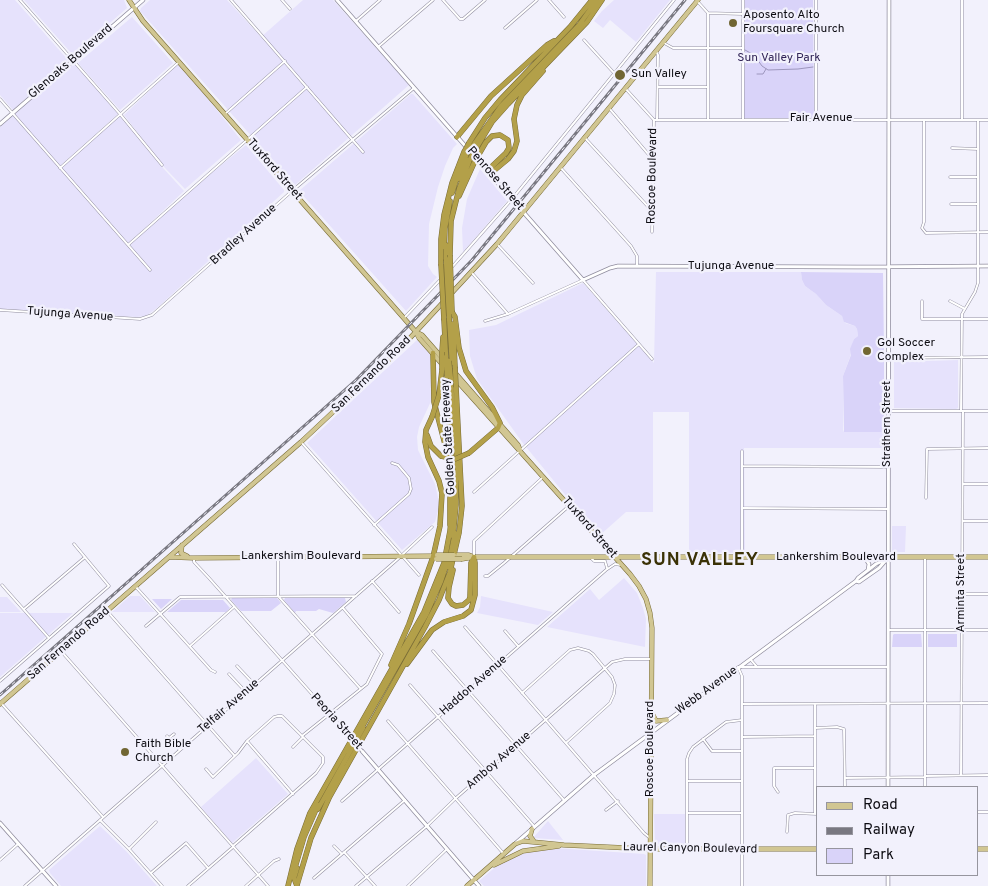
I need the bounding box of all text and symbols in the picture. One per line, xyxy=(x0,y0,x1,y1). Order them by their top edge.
place label: Aposento Alto Foursquare Church xyxy=(743,9,845,37)
marker: Aposento Alto Foursquare Church xyxy=(727,17,739,29)
street label: Glenoaks Boulevard xyxy=(26,21,116,103)
park label: Sun Valley Park xyxy=(737,52,821,66)
marker: Sun Valley xyxy=(613,68,627,82)
place label: Sun Valley xyxy=(631,68,687,82)
street label: Fair Avenue xyxy=(790,112,852,126)
street label: Roscoe Boulevard xyxy=(645,128,661,224)
street label: Tuxford Street xyxy=(243,136,305,204)
street label: Penrose Street xyxy=(463,144,527,214)
street label: Bradley Avenue xyxy=(208,201,280,269)
street label: Tujunga Avenue xyxy=(688,260,774,274)
street label: Tujunga Avenue xyxy=(26,305,114,325)
street label: San Fernando Road xyxy=(329,334,415,416)
place label: Gol Soccer Complex xyxy=(877,337,935,365)
marker: Gol Soccer Complex xyxy=(861,345,873,357)
street label: Golden State Freeway xyxy=(439,378,459,496)
street label: Strathern Street xyxy=(881,381,895,467)
street label: Tuxford Street xyxy=(558,494,620,562)
street label: Lankershim Boulevard xyxy=(241,550,361,564)
district label: SUN VALLEY xyxy=(640,550,760,572)
street label: Lankershim Boulevard xyxy=(776,551,896,565)
street label: Arminta Street xyxy=(955,553,969,633)
street label: San Fernando Road xyxy=(25,604,113,684)
street label: Haddon Avenue xyxy=(437,653,511,719)
street label: Webb Avenue xyxy=(673,664,741,718)
street label: Telfair Avenue xyxy=(195,676,263,738)
street label: Peoria Street xyxy=(307,691,365,753)
street label: Roscoe Boulevard xyxy=(644,701,658,797)
street label: Amboy Avenue xyxy=(464,729,534,793)
place label: Faith Bible Church xyxy=(135,738,191,766)
marker: Faith Bible Church xyxy=(119,746,131,758)
legend xyxy=(816,786,978,876)
text: Road xyxy=(863,796,898,815)
text: Railway xyxy=(863,821,915,840)
street label: Laurel Canyon Boulevard xyxy=(623,841,757,857)
text: Park xyxy=(863,846,894,865)

